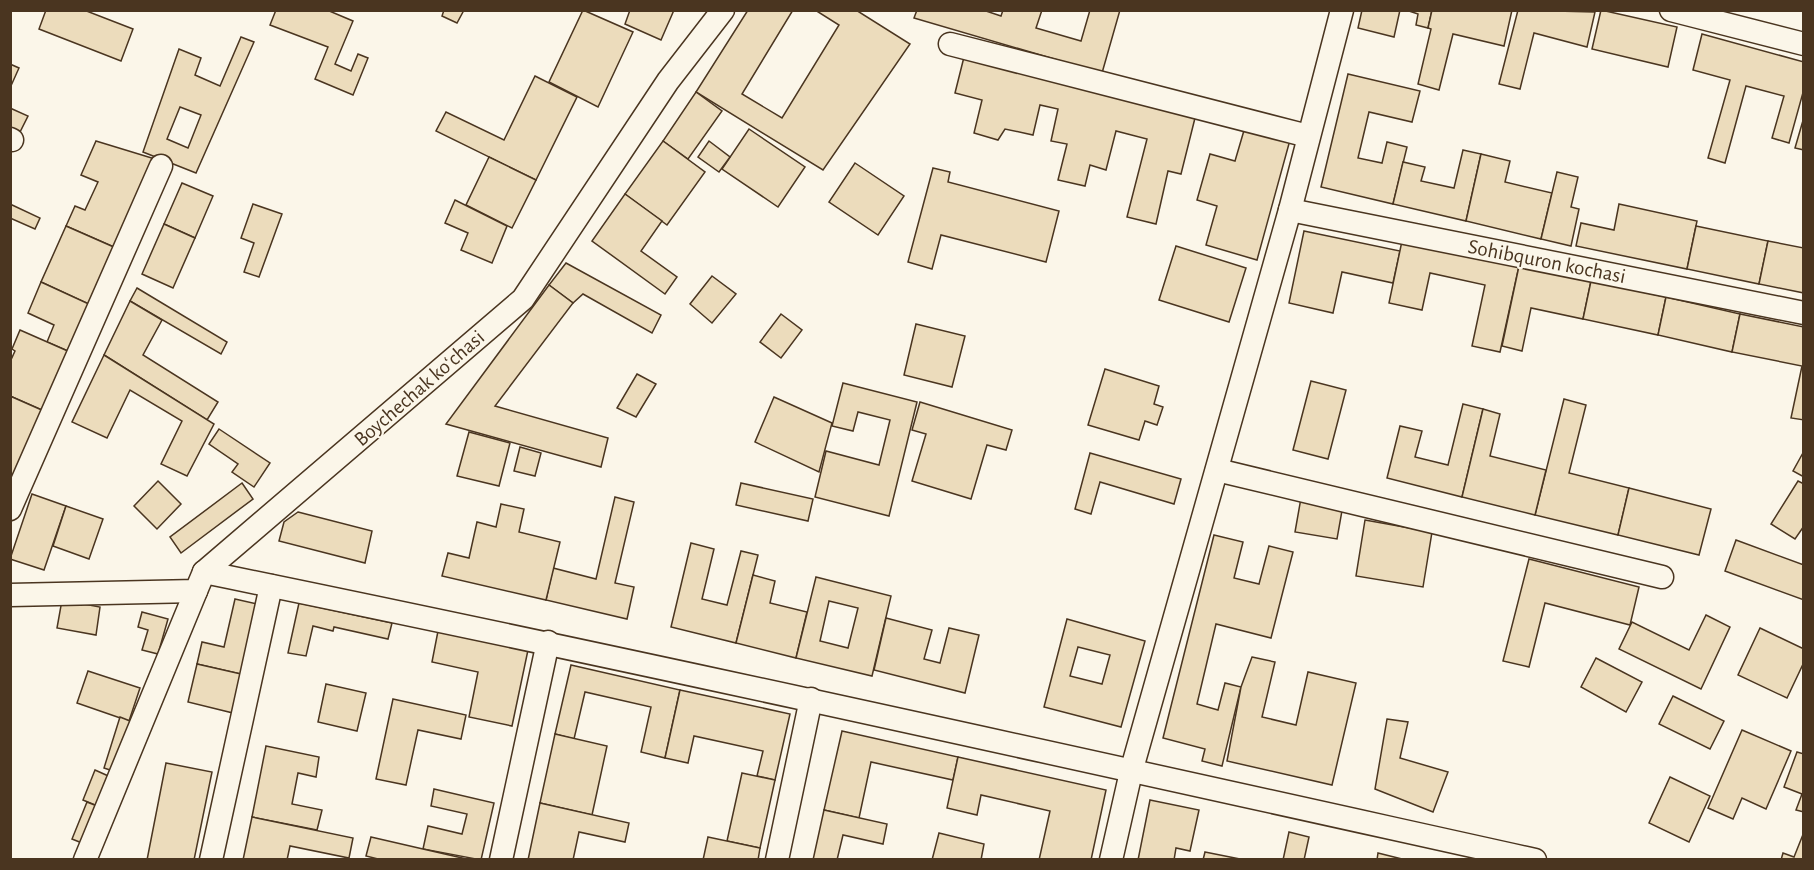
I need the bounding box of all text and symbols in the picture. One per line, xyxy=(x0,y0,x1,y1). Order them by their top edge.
street label: Sohibquron kochasi xyxy=(1466,236,1627,287)
street label: Boychechak koʻchasi xyxy=(350,326,488,450)

